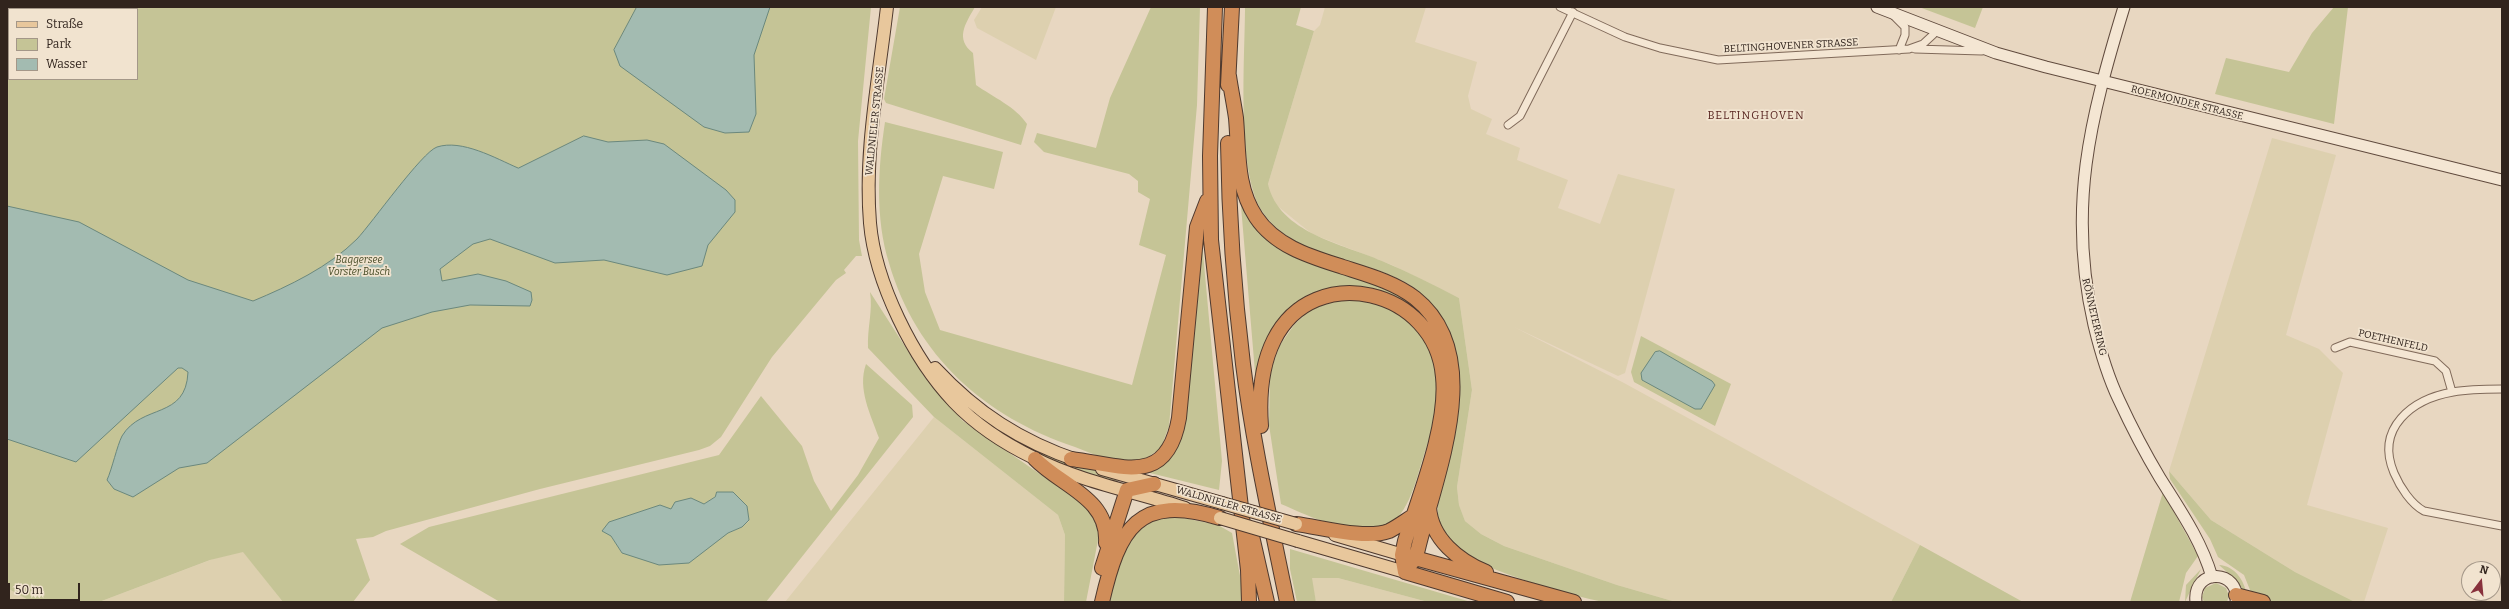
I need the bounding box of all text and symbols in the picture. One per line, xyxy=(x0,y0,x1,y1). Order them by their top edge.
legend xyxy=(8,8,138,80)
text: Straße xyxy=(46,17,83,31)
street label: BELTINGHOVENER STRASSE xyxy=(1723,36,1859,56)
text: Park xyxy=(46,37,71,51)
text: Wasser xyxy=(46,57,87,71)
street label: WALDNIELER STRASSE xyxy=(863,66,887,176)
street label: ROERMONDER STRASSE xyxy=(2129,83,2245,123)
district label: BELTINGHOVEN xyxy=(1707,109,1805,123)
park label: Baggersee Vorster Busch xyxy=(328,254,390,278)
street label: RÖNNETERRING xyxy=(2079,277,2109,357)
street label: POETHENFELD xyxy=(2357,327,2429,355)
street label: WALDNIELER STRASSE xyxy=(1175,484,1283,526)
north arrow xyxy=(2461,561,2501,601)
text: N xyxy=(2478,563,2490,577)
scale bar xyxy=(10,575,82,601)
text: 50 m xyxy=(15,583,43,597)

